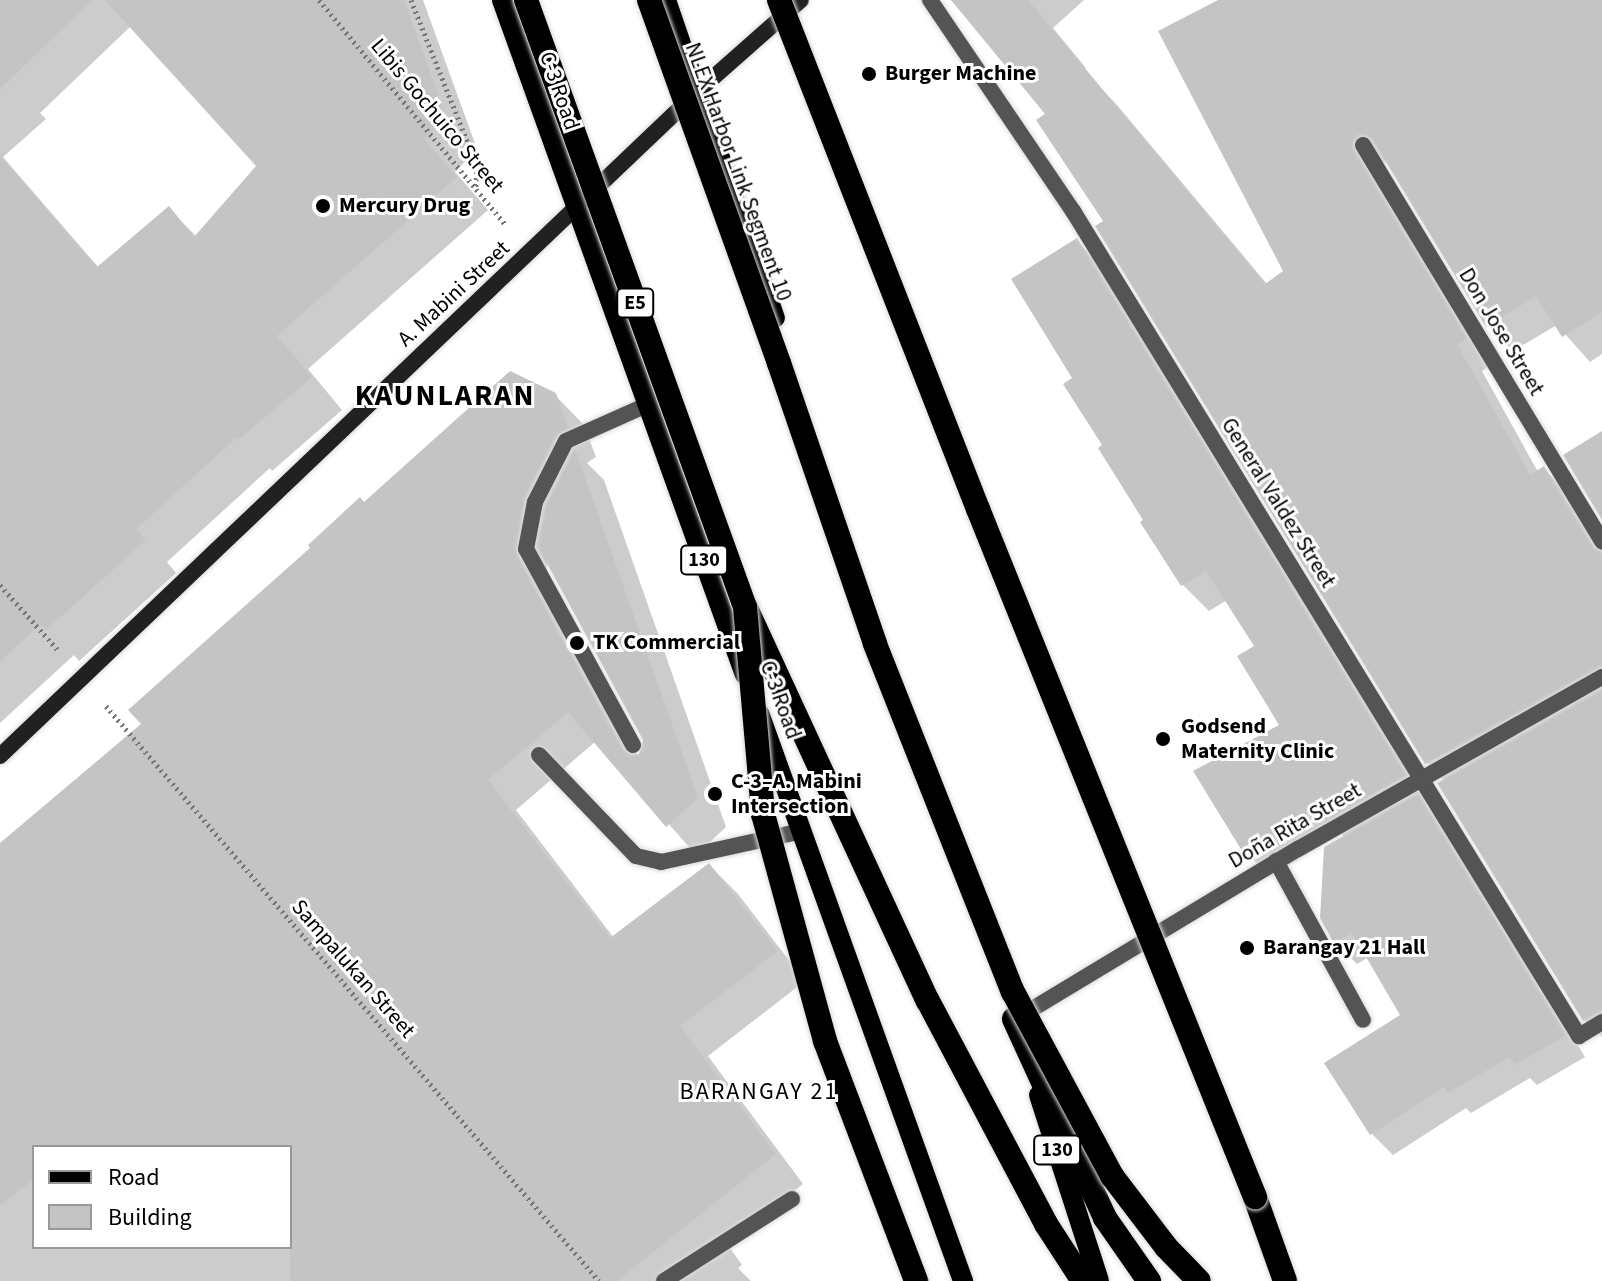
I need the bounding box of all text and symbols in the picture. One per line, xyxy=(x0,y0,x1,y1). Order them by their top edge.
street label: Libis Gochuico Street xyxy=(365,34,509,198)
street label: NLEX Harbor Link Segment 10 xyxy=(679,39,797,305)
street label: C-3 Road xyxy=(533,48,585,134)
place label: Burger Machine xyxy=(885,61,1037,87)
marker: Burger Machine xyxy=(860,65,878,83)
place label: Mercury Drug xyxy=(339,193,470,219)
marker: Mercury Drug xyxy=(314,197,332,215)
street label: A. Mabini Street xyxy=(393,235,515,353)
street label: Don Jose Street xyxy=(1453,264,1549,400)
road number: E5 xyxy=(615,287,655,319)
district label: KAUNLARAN xyxy=(355,378,535,414)
street label: General Valdez Street xyxy=(1215,413,1341,593)
road number: 130 xyxy=(680,544,728,576)
place label: TK Commercial xyxy=(593,630,740,656)
marker: TK Commercial xyxy=(568,634,586,652)
street label: C-3 Road xyxy=(754,657,806,743)
place label: Godsend Maternity Clinic xyxy=(1181,713,1334,764)
marker: Godsend Maternity Clinic xyxy=(1152,728,1174,750)
place label: C-3–A. Mabini Intersection xyxy=(731,768,862,820)
street label: Doña Rita Street xyxy=(1224,777,1366,875)
marker: C-3–A. Mabini Intersection xyxy=(706,785,724,803)
street label: Sampalukan Street xyxy=(286,894,420,1044)
place label: Barangay 21 Hall xyxy=(1263,935,1426,961)
marker: Barangay 21 Hall xyxy=(1238,939,1256,957)
district label: BARANGAY 21 xyxy=(680,1078,838,1106)
road number: 130 xyxy=(1033,1134,1081,1166)
legend xyxy=(32,1145,292,1249)
text: Road xyxy=(108,1160,160,1195)
text: Building xyxy=(108,1200,192,1235)

